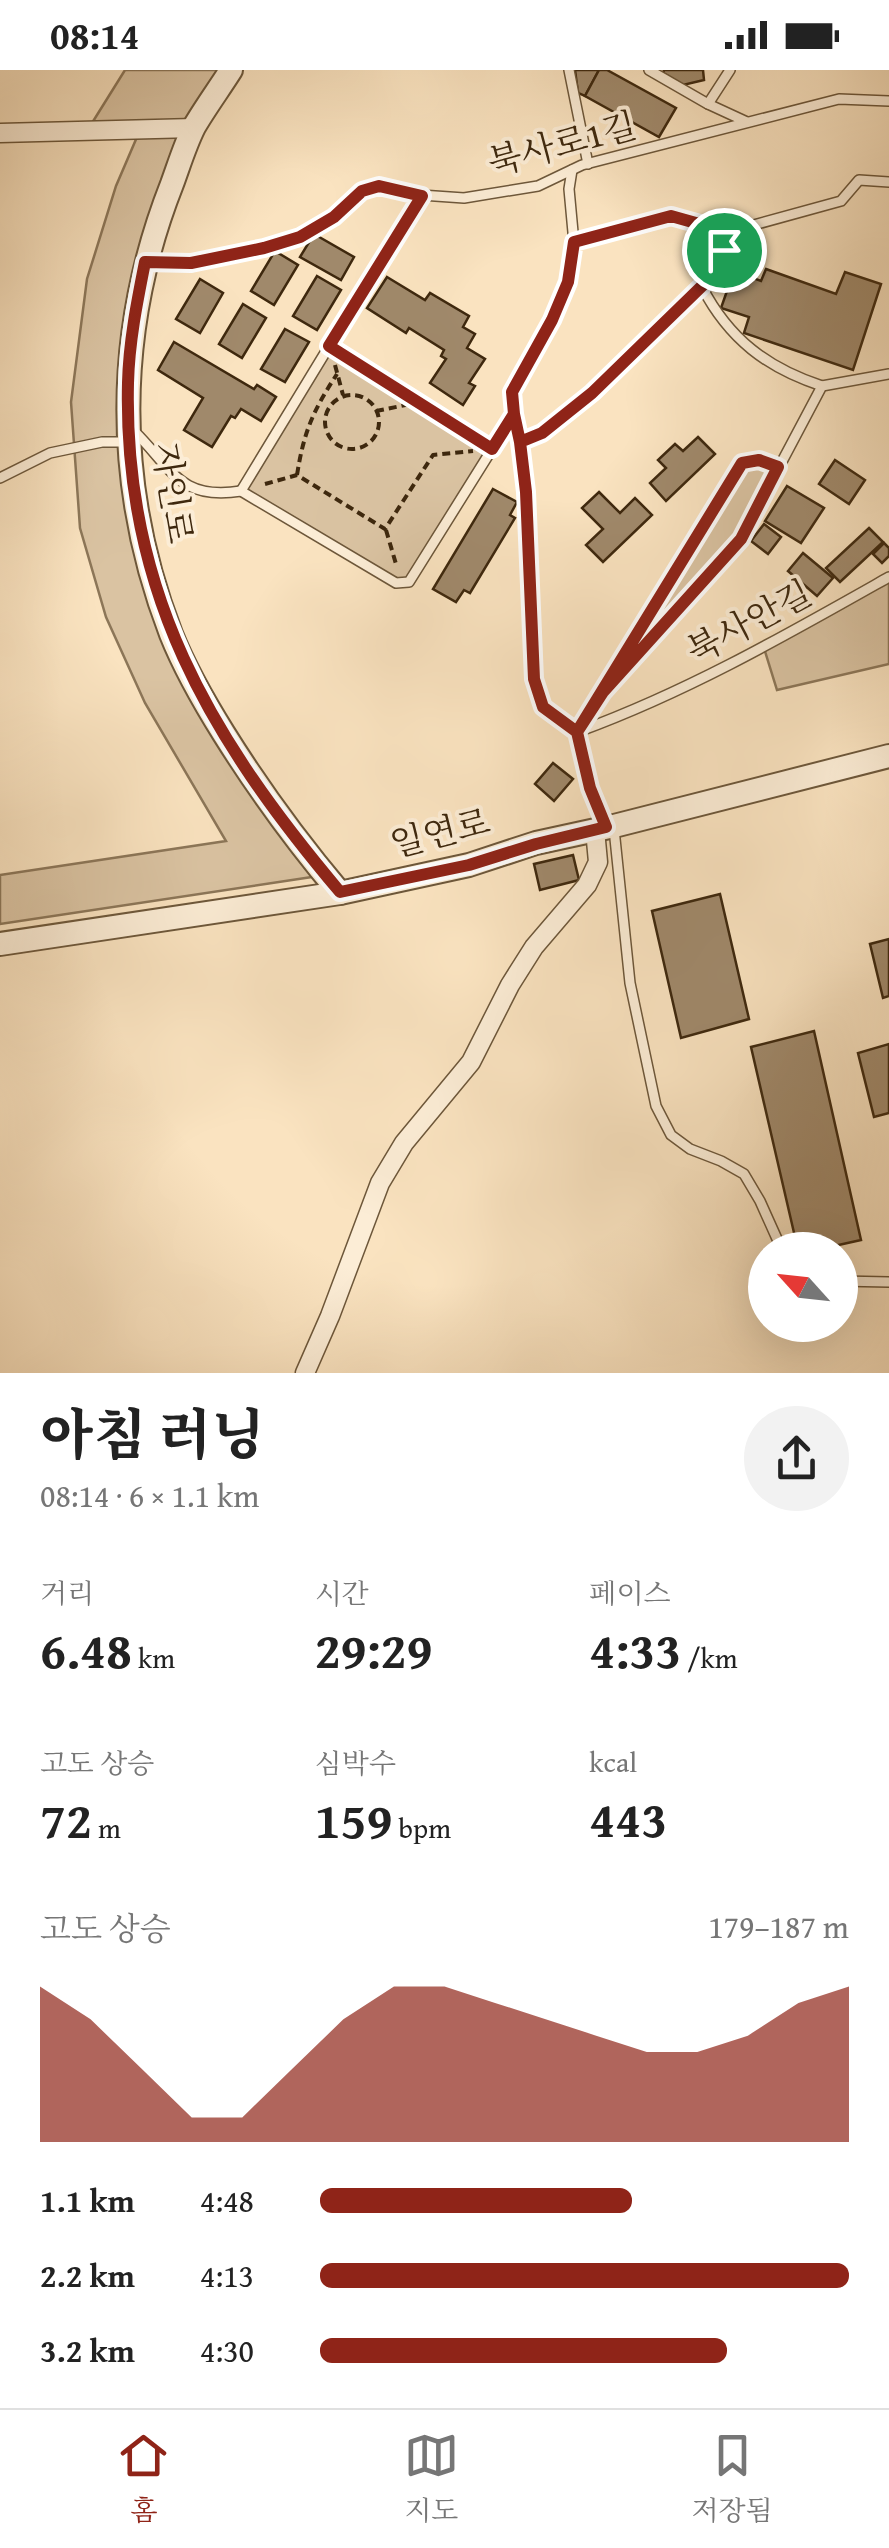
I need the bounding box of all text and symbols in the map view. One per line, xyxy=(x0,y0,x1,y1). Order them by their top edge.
text: 08:14 xyxy=(50,7,140,63)
street label: 북사로1길 xyxy=(482,99,642,188)
pin xyxy=(682,208,767,293)
icon: arrive xyxy=(697,223,752,278)
street label: 자인로 xyxy=(140,439,207,547)
street label: 북사안길 xyxy=(677,567,820,676)
street label: 일연로 xyxy=(384,796,495,870)
north arrow xyxy=(748,1232,858,1342)
map controls xyxy=(748,1232,858,1342)
text: 아침 러닝 xyxy=(40,1394,265,1474)
button: share xyxy=(744,1406,849,1511)
text: 08:14 · 6 × 1.1 km xyxy=(40,1472,259,1519)
text: 거리 xyxy=(40,1572,94,1613)
text: 시간 xyxy=(315,1572,369,1613)
text: 페이스 xyxy=(589,1572,670,1613)
text: 6.48 xyxy=(40,1613,132,1686)
text: 29:29 xyxy=(315,1613,432,1686)
text: 4:33 xyxy=(589,1613,681,1686)
text: km xyxy=(132,1637,175,1678)
text: /km xyxy=(681,1637,738,1678)
text: kcal xyxy=(589,1741,637,1782)
text: 고도 상승 xyxy=(40,1742,154,1783)
text: 심박수 xyxy=(315,1742,396,1783)
text: 443 xyxy=(589,1782,667,1855)
text: 72 xyxy=(40,1783,92,1856)
text: 159 xyxy=(315,1783,392,1856)
text: m xyxy=(92,1807,121,1848)
text: bpm xyxy=(392,1807,451,1848)
text: 179–187 m xyxy=(708,1903,849,1950)
text: 고도 상승 xyxy=(40,1905,171,1952)
text: 1.1 km xyxy=(40,2177,135,2224)
text: 4:48 xyxy=(200,2177,254,2224)
text: 2.2 km xyxy=(40,2252,135,2299)
text: 4:13 xyxy=(200,2252,254,2299)
text: 3.2 km xyxy=(40,2327,135,2374)
text: 4:30 xyxy=(200,2327,254,2374)
tab: 홈 xyxy=(116,2428,171,2530)
tab: 지도 xyxy=(404,2428,459,2530)
tab: 저장됨 xyxy=(692,2428,773,2530)

